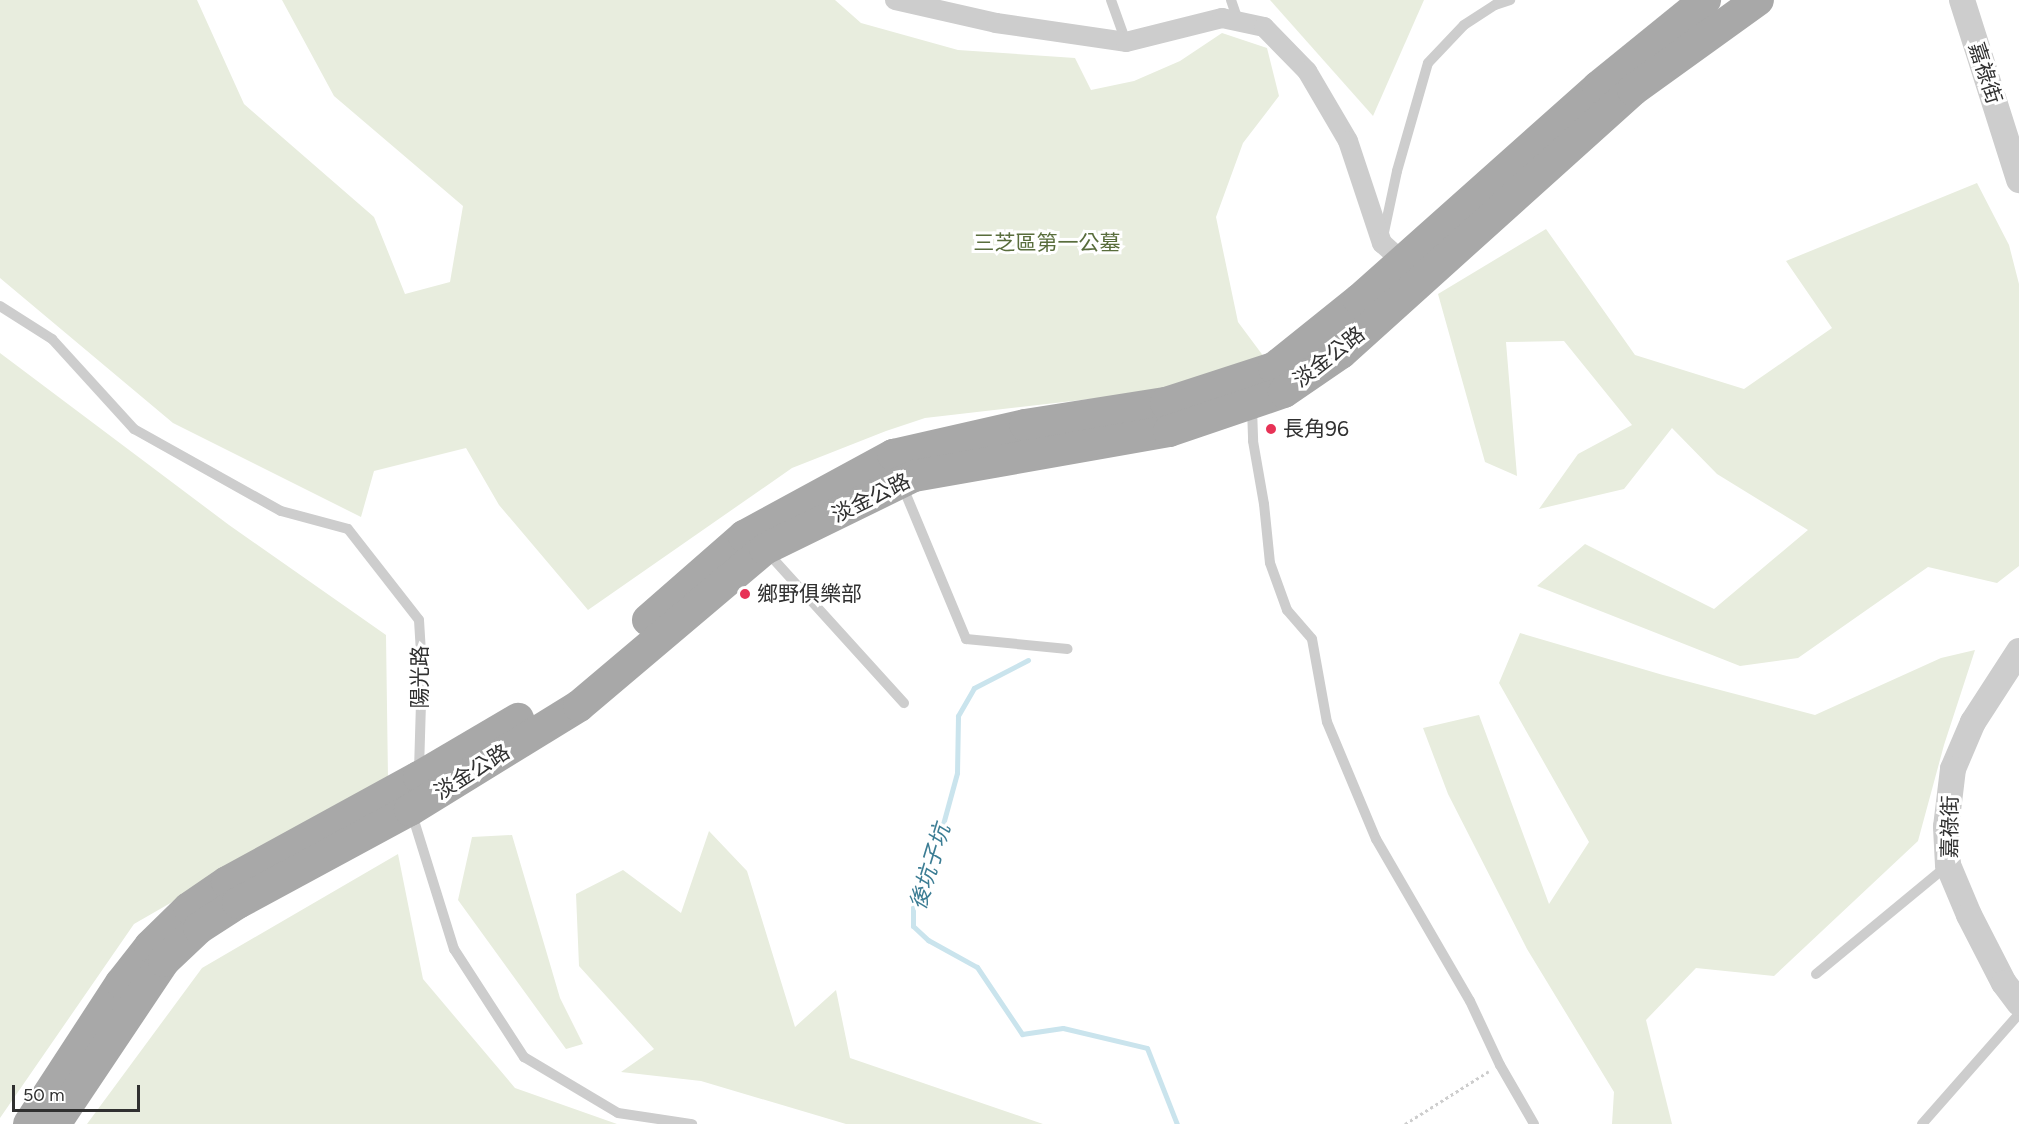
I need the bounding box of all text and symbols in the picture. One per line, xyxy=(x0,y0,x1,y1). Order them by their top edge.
street label: 嘉祿街 xyxy=(1963,39,2007,107)
park label: 三芝區第一公墓 xyxy=(974,230,1120,256)
street label: 淡金公路 xyxy=(1288,321,1370,393)
place label: 長角96 xyxy=(1283,416,1349,442)
marker: 長角96 xyxy=(1264,422,1278,436)
street label: 淡金公路 xyxy=(828,468,914,528)
place label: 鄉野俱樂部 xyxy=(757,581,862,607)
marker: 鄉野俱樂部 xyxy=(738,587,752,601)
street label: 陽光路 xyxy=(407,646,433,708)
street label: 淡金公路 xyxy=(430,739,514,805)
street label: 嘉祿街 xyxy=(1937,795,1963,859)
water label: 後坑子坑 xyxy=(905,821,955,913)
scale bar xyxy=(15,1073,142,1111)
text: 50 m xyxy=(23,1084,65,1106)

